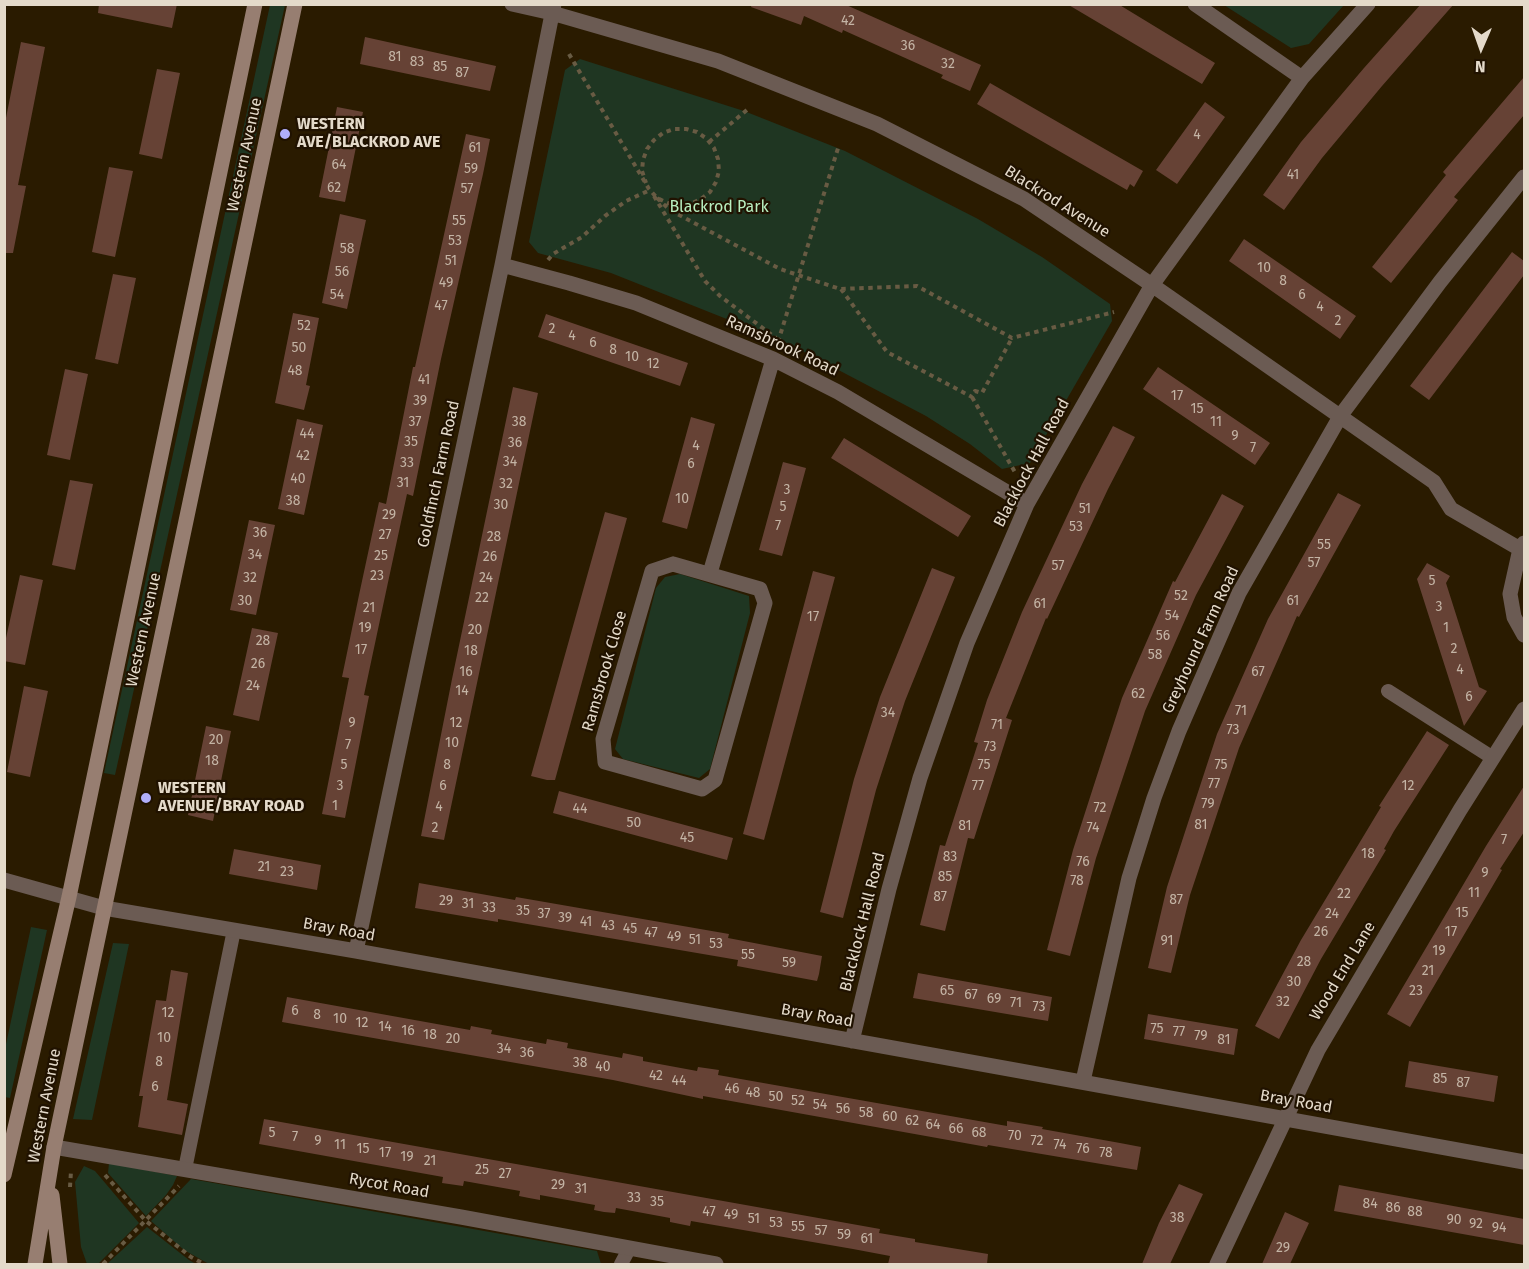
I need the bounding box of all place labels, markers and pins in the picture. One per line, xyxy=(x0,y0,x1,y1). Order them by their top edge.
place label: WESTERN AVE/BLACKROD AVE xyxy=(297,115,440,153)
marker: WESTERN AVE/BLACKROD AVE xyxy=(278,127,292,141)
place label: WESTERN AVENUE/BRAY ROAD xyxy=(158,779,304,817)
marker: WESTERN AVENUE/BRAY ROAD xyxy=(139,791,153,805)

